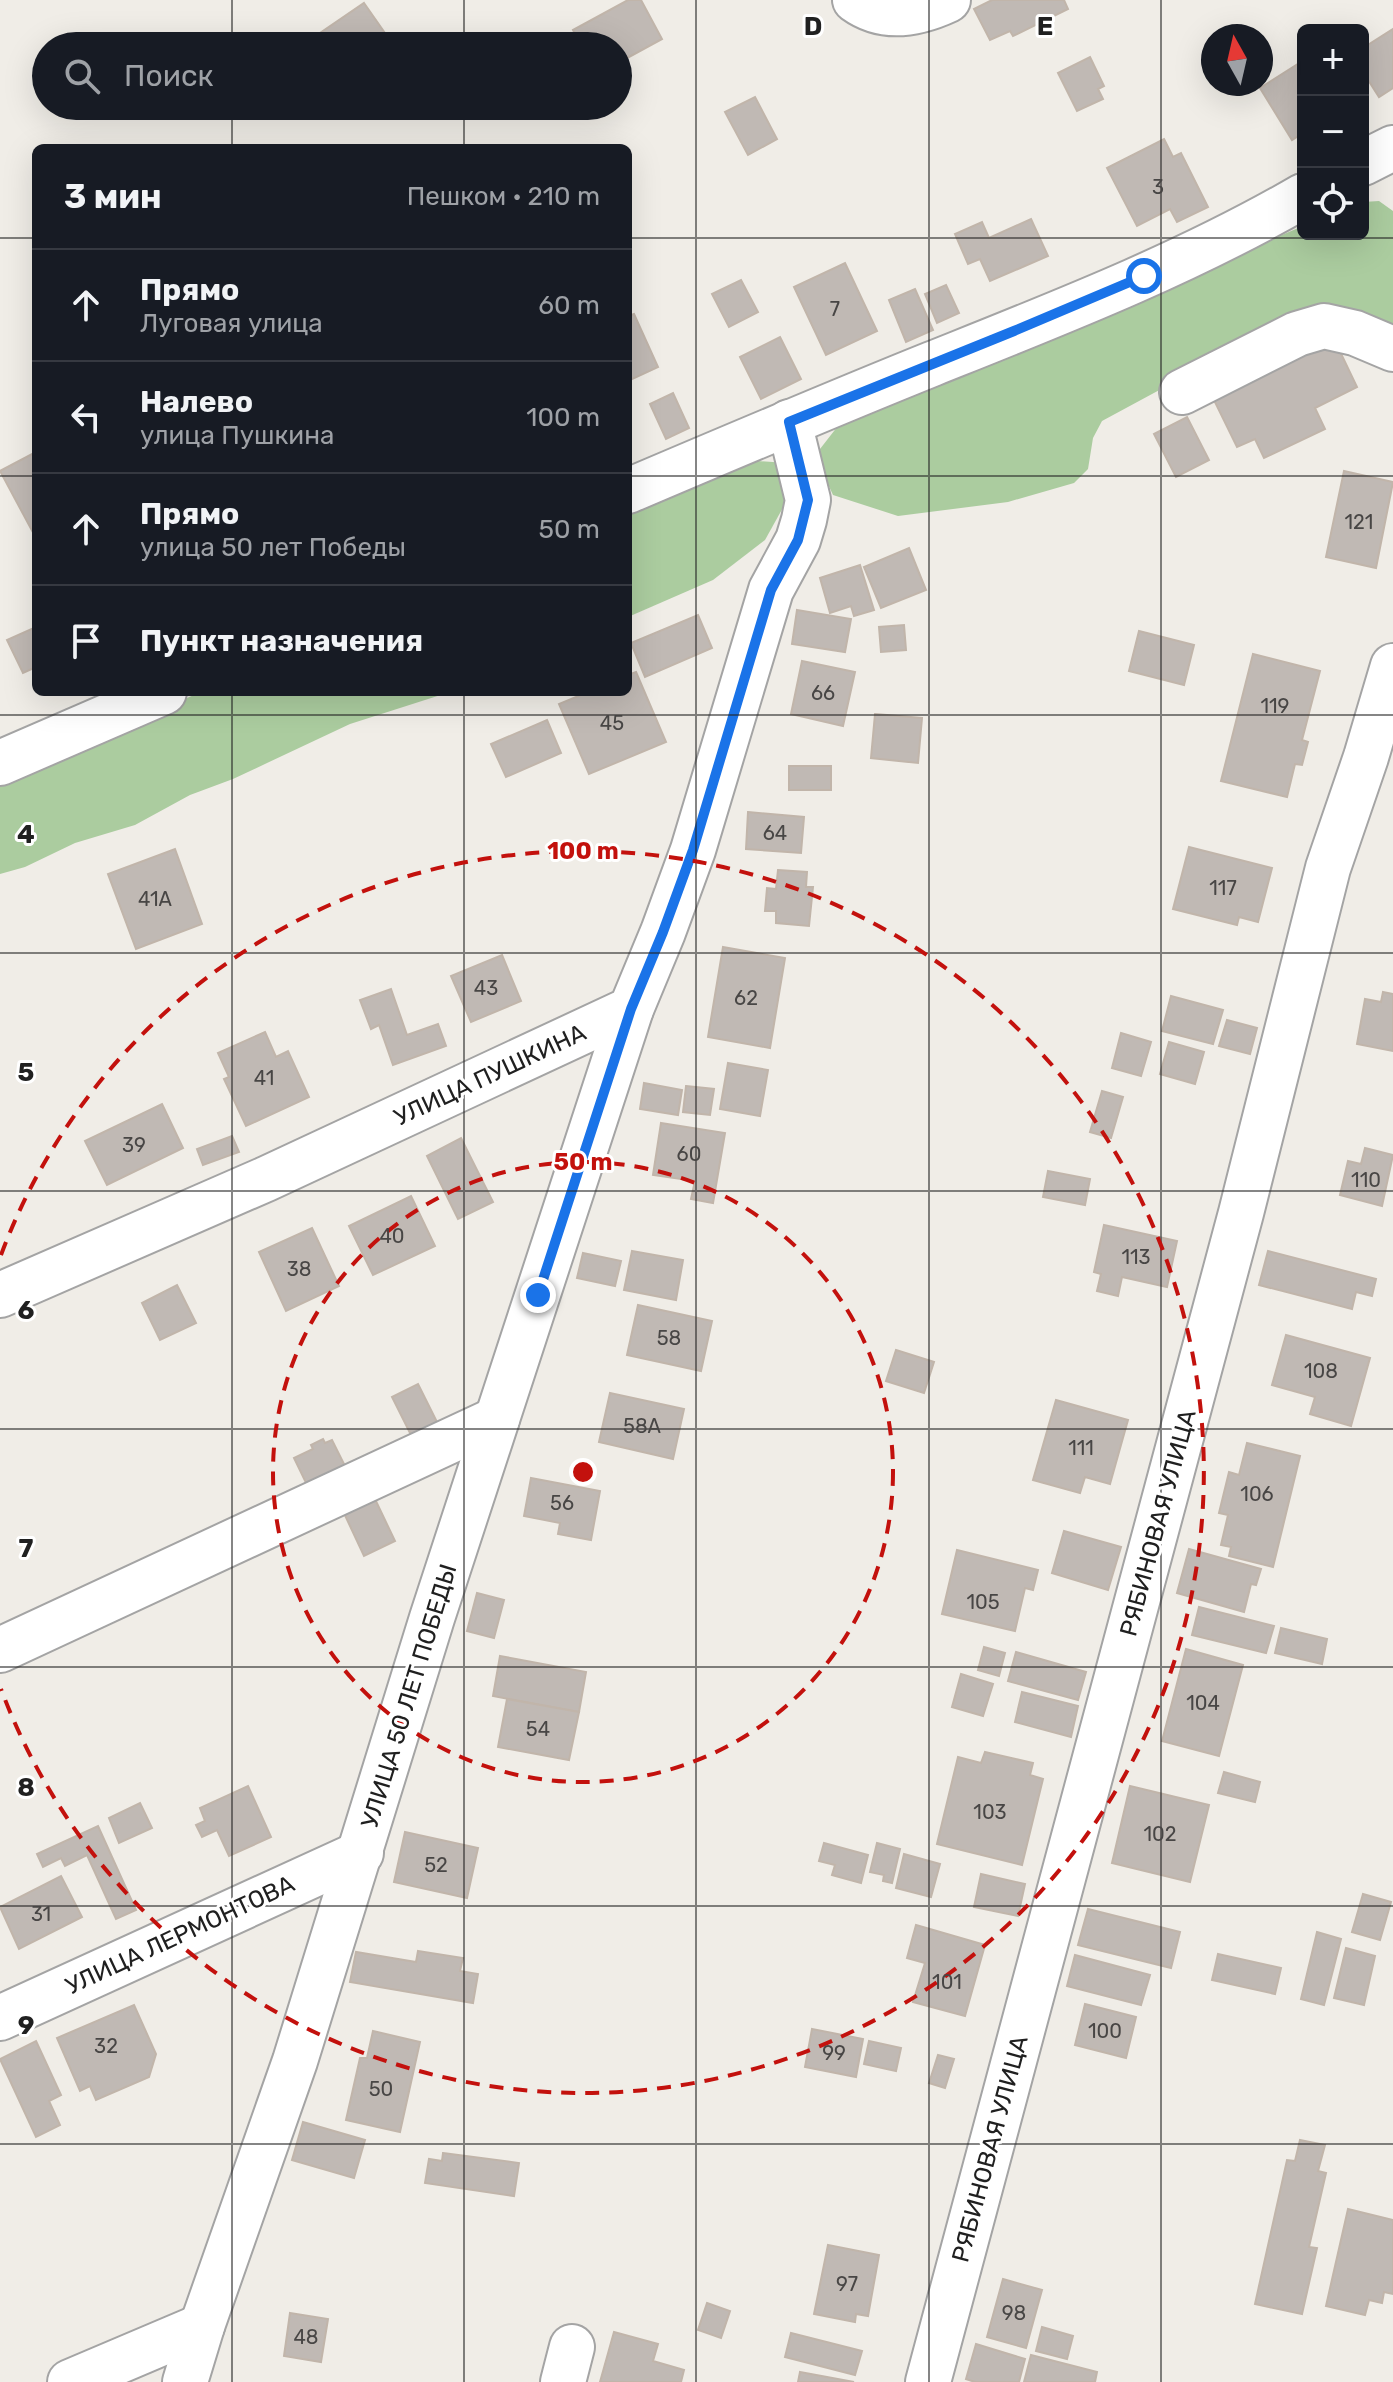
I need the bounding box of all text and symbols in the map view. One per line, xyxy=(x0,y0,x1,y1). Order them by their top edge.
text: D xyxy=(804,11,822,42)
text: E xyxy=(1037,11,1053,42)
north arrow xyxy=(1201,24,1273,96)
map controls xyxy=(1297,24,1369,240)
button: + xyxy=(1297,24,1369,96)
search box xyxy=(32,32,632,120)
icon: search xyxy=(60,54,104,98)
text: Поиск xyxy=(124,58,214,94)
button: − xyxy=(1297,96,1369,168)
button: locate xyxy=(1297,168,1369,240)
house number: 3 xyxy=(1152,175,1164,199)
text: 3 мин xyxy=(64,176,162,217)
text: Пешком · 210 m xyxy=(407,181,600,212)
route start xyxy=(1126,258,1162,294)
text: Прямо xyxy=(140,272,239,308)
icon: ahead xyxy=(64,283,108,327)
text: 60 m xyxy=(538,290,600,321)
house number: 7 xyxy=(830,297,840,321)
text: Луговая улица xyxy=(140,308,323,339)
text: Налево xyxy=(140,384,253,420)
icon: left xyxy=(64,395,108,439)
text: 100 m xyxy=(526,402,600,433)
text: улица Пушкина xyxy=(140,420,334,451)
text: Прямо xyxy=(140,496,239,532)
icon: ahead xyxy=(64,507,108,551)
house number: 121 xyxy=(1345,510,1373,534)
text: 50 m xyxy=(539,514,600,545)
text: улица 50 лет Победы xyxy=(140,532,406,563)
icon: arrive xyxy=(64,619,108,663)
text: Пункт назначения xyxy=(140,623,423,659)
house number: 66 xyxy=(811,681,835,705)
house number: 119 xyxy=(1261,694,1289,718)
house number: 45 xyxy=(600,711,624,735)
text: 4 xyxy=(17,819,35,850)
house number: 64 xyxy=(763,821,787,845)
text: 100 m xyxy=(547,837,619,865)
house number: 117 xyxy=(1209,876,1237,900)
house number: 41А xyxy=(138,887,172,911)
house number: 43 xyxy=(474,976,498,1000)
house number: 62 xyxy=(734,986,758,1010)
street label: УЛИЦА ПУШКИНА xyxy=(390,1018,590,1132)
text: 5 xyxy=(18,1057,34,1088)
house number: 41 xyxy=(254,1066,274,1090)
house number: 39 xyxy=(122,1133,146,1157)
house number: 60 xyxy=(677,1142,701,1166)
text: 50 m xyxy=(554,1148,612,1176)
house number: 110 xyxy=(1351,1168,1381,1192)
house number: 40 xyxy=(379,1224,405,1248)
house number: 113 xyxy=(1121,1245,1151,1269)
house number: 38 xyxy=(287,1257,311,1281)
route end xyxy=(520,1277,556,1313)
text: 6 xyxy=(18,1295,35,1326)
house number: 58 xyxy=(657,1326,681,1350)
house number: 108 xyxy=(1304,1359,1338,1383)
street label: РЯБИНОВАЯ УЛИЦА xyxy=(1114,1407,1202,1639)
house number: 58А xyxy=(623,1414,661,1438)
house number: 111 xyxy=(1068,1436,1094,1460)
centre of rings xyxy=(569,1458,597,1486)
house number: 106 xyxy=(1240,1482,1274,1506)
house number: 56 xyxy=(550,1491,574,1515)
text: 7 xyxy=(19,1533,34,1564)
street label: УЛИЦА 50 ЛЕТ ПОБЕДЫ xyxy=(356,1561,462,1831)
house number: 105 xyxy=(966,1590,1000,1614)
house number: 104 xyxy=(1186,1691,1220,1715)
house number: 54 xyxy=(526,1717,550,1741)
text: 8 xyxy=(17,1772,35,1803)
house number: 103 xyxy=(973,1800,1007,1824)
house number: 102 xyxy=(1144,1822,1177,1846)
house number: 52 xyxy=(424,1853,448,1877)
street label: УЛИЦА ЛЕРМОНТОВА xyxy=(61,1870,299,2000)
house number: 31 xyxy=(31,1902,51,1926)
house number: 101 xyxy=(932,1970,962,1994)
text: 9 xyxy=(18,2010,34,2041)
house number: 100 xyxy=(1088,2019,1122,2043)
street label: РЯБИНОВАЯ УЛИЦА xyxy=(946,2033,1034,2265)
house number: 32 xyxy=(94,2034,118,2058)
house number: 99 xyxy=(822,2041,846,2065)
house number: 50 xyxy=(369,2077,393,2101)
house number: 97 xyxy=(836,2272,858,2296)
house number: 98 xyxy=(1002,2301,1026,2325)
house number: 48 xyxy=(293,2325,319,2349)

